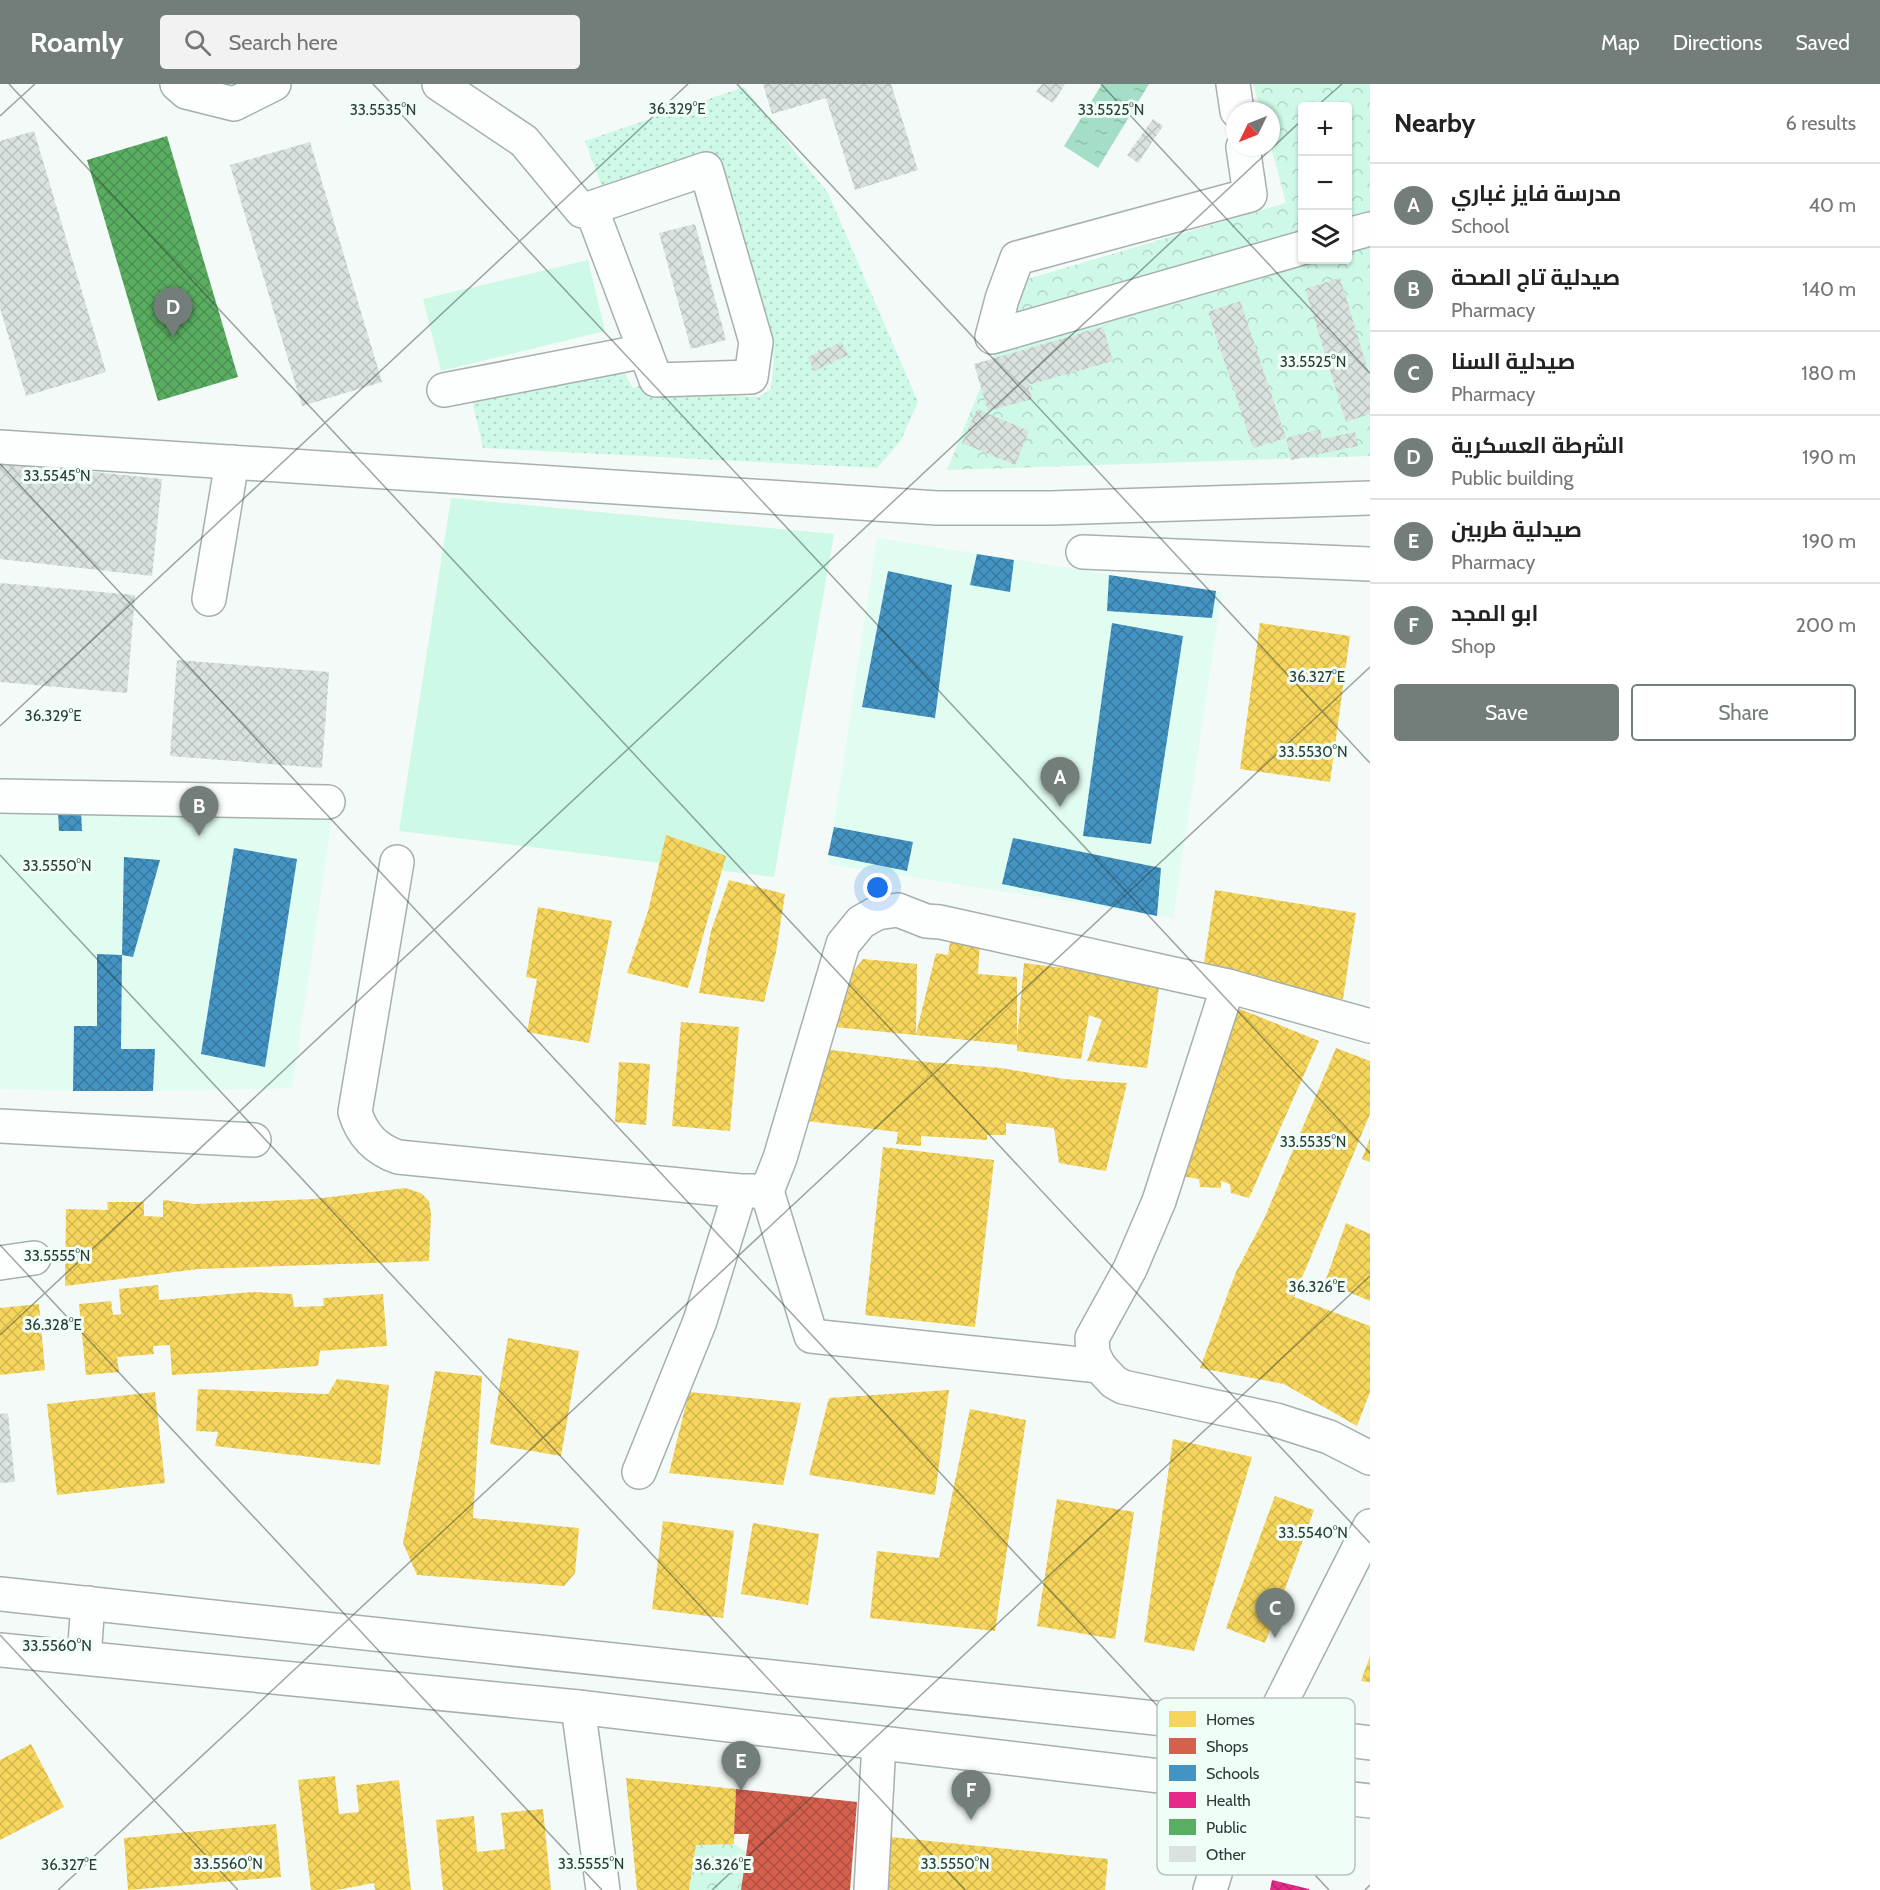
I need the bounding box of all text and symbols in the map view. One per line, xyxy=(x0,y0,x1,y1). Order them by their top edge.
search box xyxy=(160,15,580,69)
text: Roamly xyxy=(30,25,124,59)
icon: search xyxy=(181,26,214,59)
text: Search here xyxy=(229,29,338,56)
text: Map xyxy=(1601,30,1640,55)
text: Directions xyxy=(1673,30,1762,55)
text: Saved xyxy=(1795,30,1850,55)
text: 36.329°E xyxy=(649,100,705,118)
text: 33.5535°N xyxy=(350,101,416,119)
text: 33.5525°N xyxy=(1078,101,1144,119)
north arrow xyxy=(1226,102,1280,156)
map controls xyxy=(1298,102,1352,264)
button: + xyxy=(1298,102,1352,156)
text: Nearby xyxy=(1394,107,1475,139)
text: 6 results xyxy=(1785,111,1856,135)
button: − xyxy=(1298,156,1352,210)
text: مدرسة فايز غباري xyxy=(1451,180,1621,207)
text: A xyxy=(1407,193,1420,217)
text: 40 m xyxy=(1808,193,1856,217)
button: layers xyxy=(1298,210,1352,264)
text: School xyxy=(1451,214,1509,238)
text: صيدلية تاج الصحة xyxy=(1451,264,1620,291)
text: B xyxy=(1407,277,1420,301)
text: 140 m xyxy=(1802,277,1856,301)
pin: D xyxy=(154,288,192,337)
text: Pharmacy xyxy=(1451,298,1535,322)
text: صيدلية السنا xyxy=(1451,348,1575,375)
text: 33.5525°N xyxy=(1280,353,1346,371)
text: C xyxy=(1407,361,1420,385)
text: 180 m xyxy=(1801,361,1856,385)
text: Pharmacy xyxy=(1451,382,1535,406)
text: الشرطة العسكرية xyxy=(1451,432,1624,459)
text: D xyxy=(1406,445,1421,469)
text: 190 m xyxy=(1802,445,1856,469)
text: Public building xyxy=(1451,466,1573,490)
text: 33.5545°N xyxy=(23,467,91,485)
text: صيدلية طربين xyxy=(1451,516,1582,543)
text: E xyxy=(1408,529,1419,553)
text: 190 m xyxy=(1802,529,1856,553)
text: Pharmacy xyxy=(1451,550,1535,574)
text: ابو المجد xyxy=(1451,600,1538,627)
text: F xyxy=(1408,613,1419,637)
text: 200 m xyxy=(1796,613,1856,637)
text: Shop xyxy=(1451,634,1496,658)
text: 36.327°E xyxy=(1289,668,1345,686)
button: Save xyxy=(1394,684,1619,741)
button: Share xyxy=(1631,684,1856,741)
text: 36.329°E xyxy=(25,707,81,725)
text: 33.5530°N xyxy=(1278,743,1348,761)
pin: A xyxy=(1040,758,1080,807)
pin: B xyxy=(180,786,218,836)
text: 33.5550°N xyxy=(22,857,92,875)
your location xyxy=(863,873,892,902)
text: 33.5535°N xyxy=(1280,1133,1346,1151)
text: 33.5555°N xyxy=(24,1247,90,1265)
text: 36.326°E xyxy=(1289,1278,1345,1296)
text: 36.328°E xyxy=(24,1316,82,1334)
text: 33.5540°N xyxy=(1278,1524,1348,1542)
pin: C xyxy=(1256,1588,1294,1638)
text: 33.5560°N xyxy=(22,1637,92,1655)
legend xyxy=(1157,1698,1355,1875)
text: Homes xyxy=(1206,1710,1255,1729)
text: Shops xyxy=(1206,1737,1249,1756)
pin: E xyxy=(722,1742,760,1791)
text: Schools xyxy=(1206,1764,1260,1783)
pin: F xyxy=(952,1770,990,1820)
text: Health xyxy=(1206,1791,1251,1810)
text: Public xyxy=(1206,1818,1247,1837)
text: Other xyxy=(1206,1845,1247,1864)
text: 33.5560°N xyxy=(193,1855,263,1873)
text: 33.5555°N xyxy=(558,1855,624,1873)
text: 33.5550°N xyxy=(920,1855,990,1873)
text: 36.327°E xyxy=(41,1856,97,1874)
text: 36.326°E xyxy=(695,1856,751,1874)

